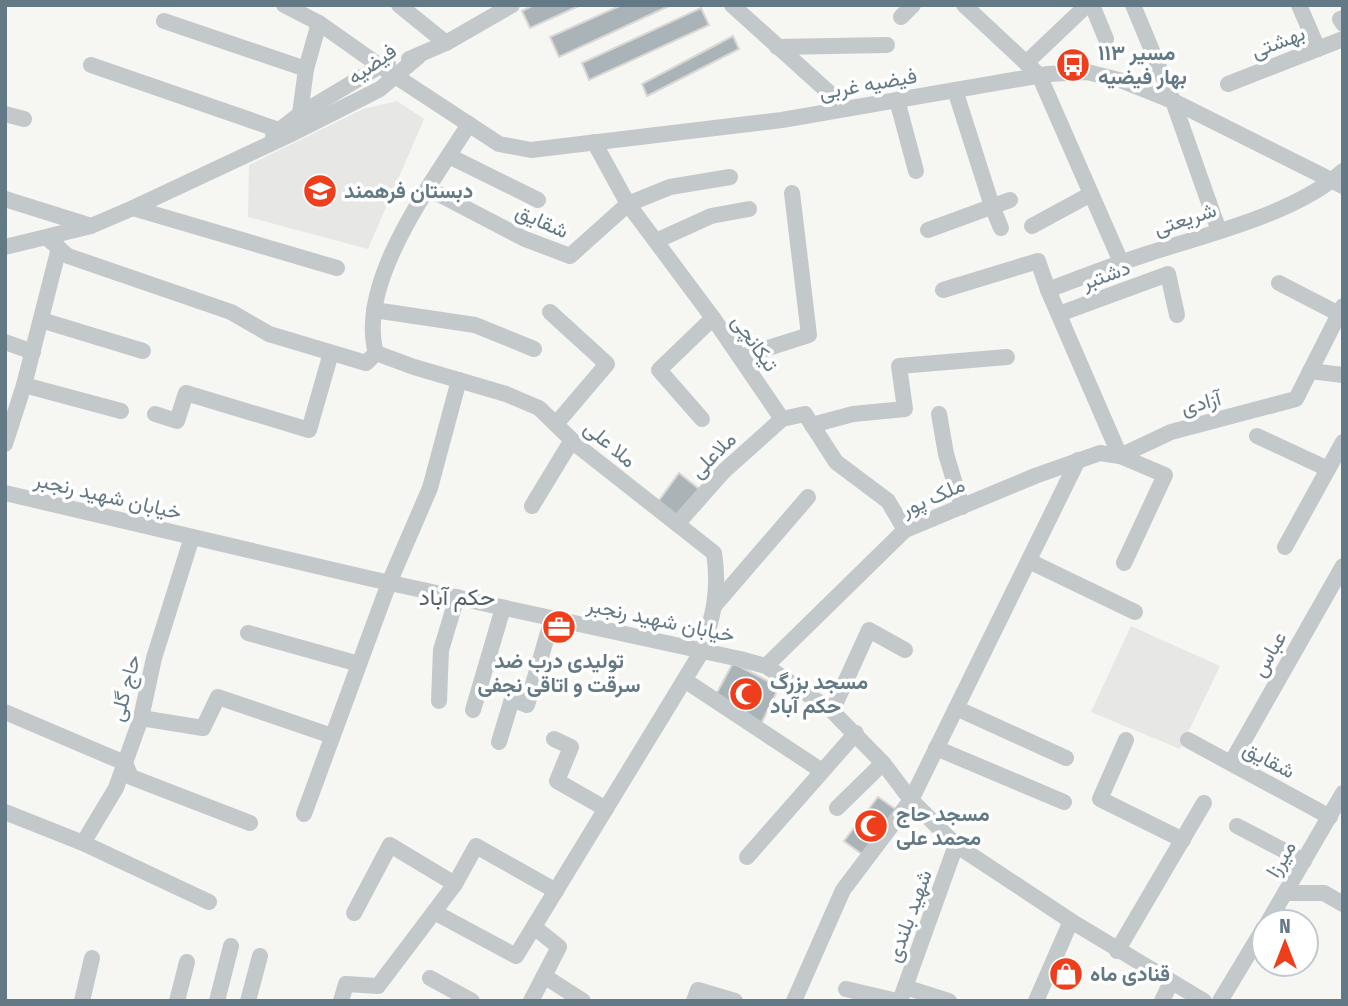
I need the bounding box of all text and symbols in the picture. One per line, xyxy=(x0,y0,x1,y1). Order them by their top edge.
street label: بهشتی xyxy=(1247,20,1309,64)
street label: فیضیه xyxy=(343,38,401,90)
place label: مسیر ۱۱۳ بهار فیضیه xyxy=(1098,40,1187,90)
bus stop icon: مسیر ۱۱۳ بهار فیضیه xyxy=(1054,46,1092,84)
street label: فیضیه غربی xyxy=(817,63,919,105)
school or university icon: دبستان فرهمند xyxy=(301,172,339,210)
place label: دبستان فرهمند xyxy=(344,178,473,204)
street label: شریعتی xyxy=(1150,197,1220,241)
street label: شقایق xyxy=(511,198,573,244)
street label: دشتبر xyxy=(1077,254,1134,296)
street label: تیکانچی xyxy=(725,309,784,377)
street label: آزادی xyxy=(1178,385,1226,421)
street label: ملا علی xyxy=(579,415,641,473)
street label: ملاعلی xyxy=(684,426,742,484)
street label: خیابان شهید رنجبر xyxy=(31,466,184,526)
street label: ملک پور xyxy=(896,472,969,524)
district label: حکم آباد xyxy=(419,583,495,612)
street label: خیابان شهید رنجبر xyxy=(584,591,737,648)
office icon: تولیدی درب ضد سرقت و اتاقی نجفی xyxy=(540,608,578,646)
street label: عباس xyxy=(1246,626,1292,682)
place label: تولیدی درب ضد سرقت و اتاقی نجفی xyxy=(478,648,640,698)
street label: حاج گلی xyxy=(104,652,147,725)
place label: مسجد بزرگ حکم آباد xyxy=(770,669,868,720)
mosque icon: مسجد بزرگ حکم آباد xyxy=(727,675,765,713)
street label: شقایق xyxy=(1239,736,1299,784)
place label: مسجد حاج محمد علی xyxy=(896,801,990,851)
mosque icon: مسجد حاج محمد علی xyxy=(852,807,890,845)
street label: میرزا xyxy=(1260,836,1302,882)
street label: شهید بلندی xyxy=(880,866,938,966)
north arrow xyxy=(1250,908,1320,978)
text: N xyxy=(1279,915,1291,938)
shop icon: قنادی ماه xyxy=(1047,955,1085,993)
place label: قنادی ماه xyxy=(1090,961,1170,987)

